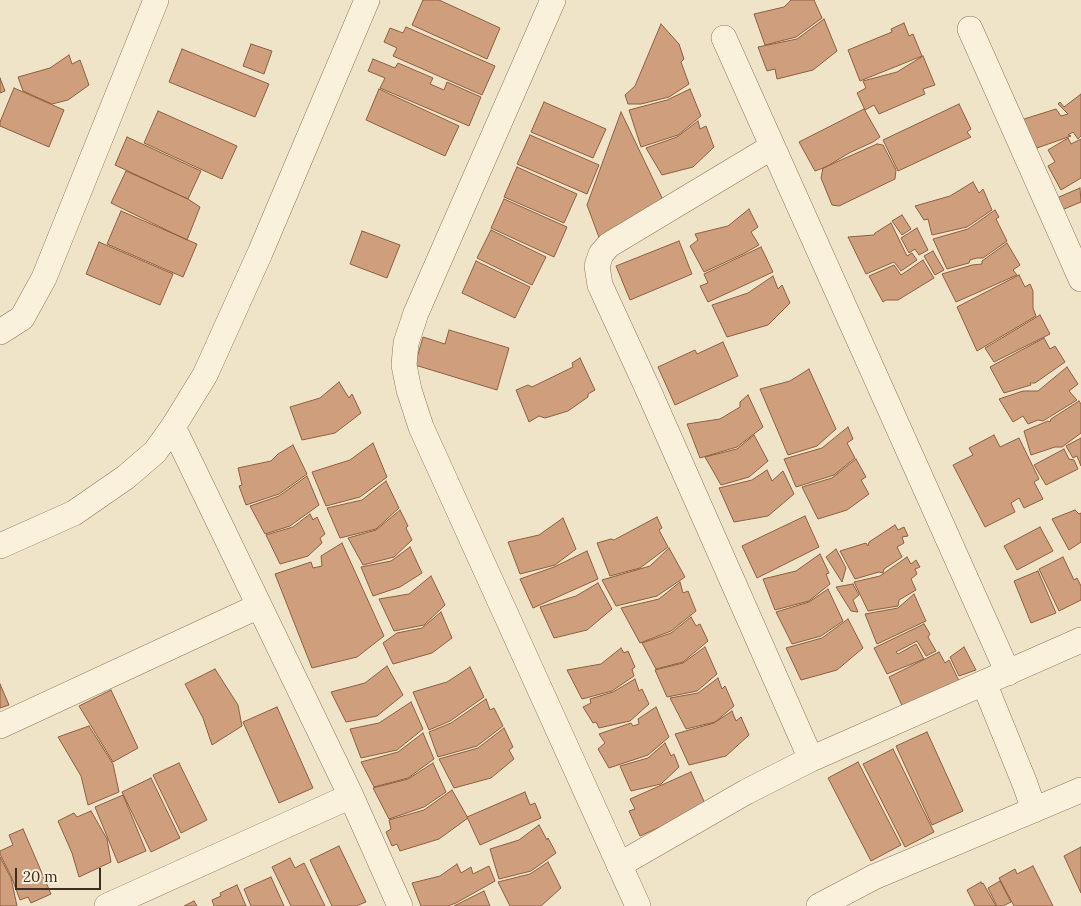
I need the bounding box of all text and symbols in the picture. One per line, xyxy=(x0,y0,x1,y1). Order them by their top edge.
scale bar xyxy=(18,858,104,890)
text: 20 m xyxy=(23,867,58,886)

